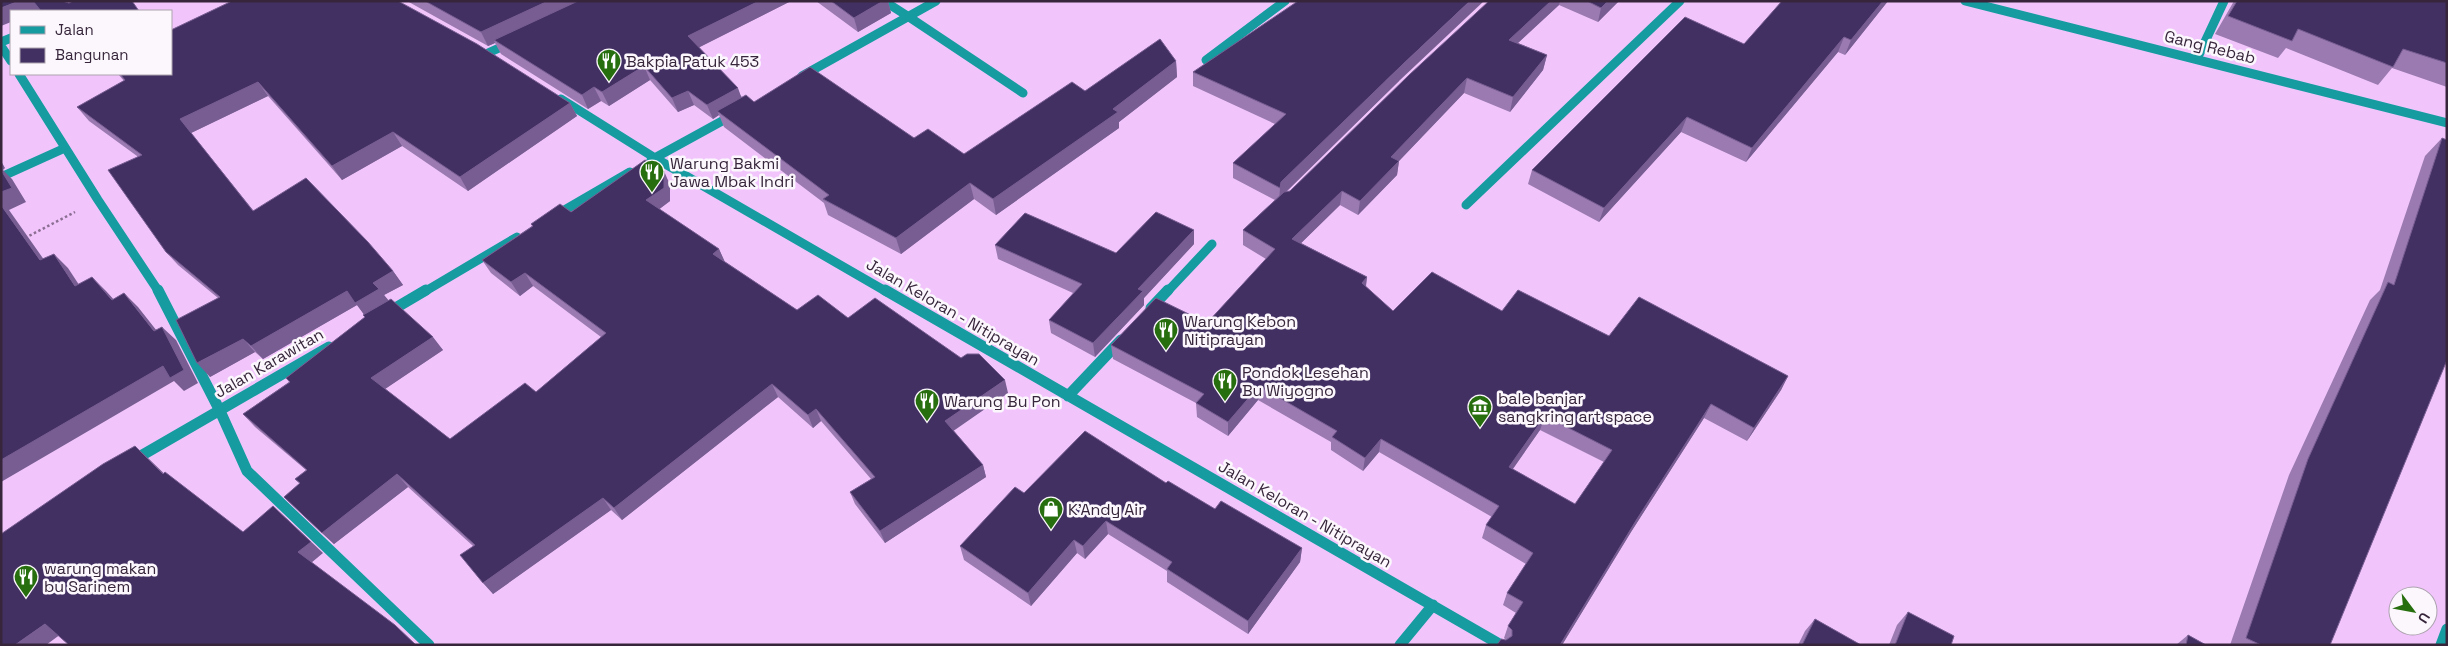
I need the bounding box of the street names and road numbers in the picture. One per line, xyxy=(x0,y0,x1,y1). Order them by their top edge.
street label: Gang Rebab xyxy=(2162,26,2258,68)
street label: Jalan Keloran - Nitiprayan xyxy=(862,254,1044,370)
street label: Jalan Karawitan xyxy=(211,323,327,403)
street label: Jalan Keloran - Nitiprayan xyxy=(1214,456,1396,572)

